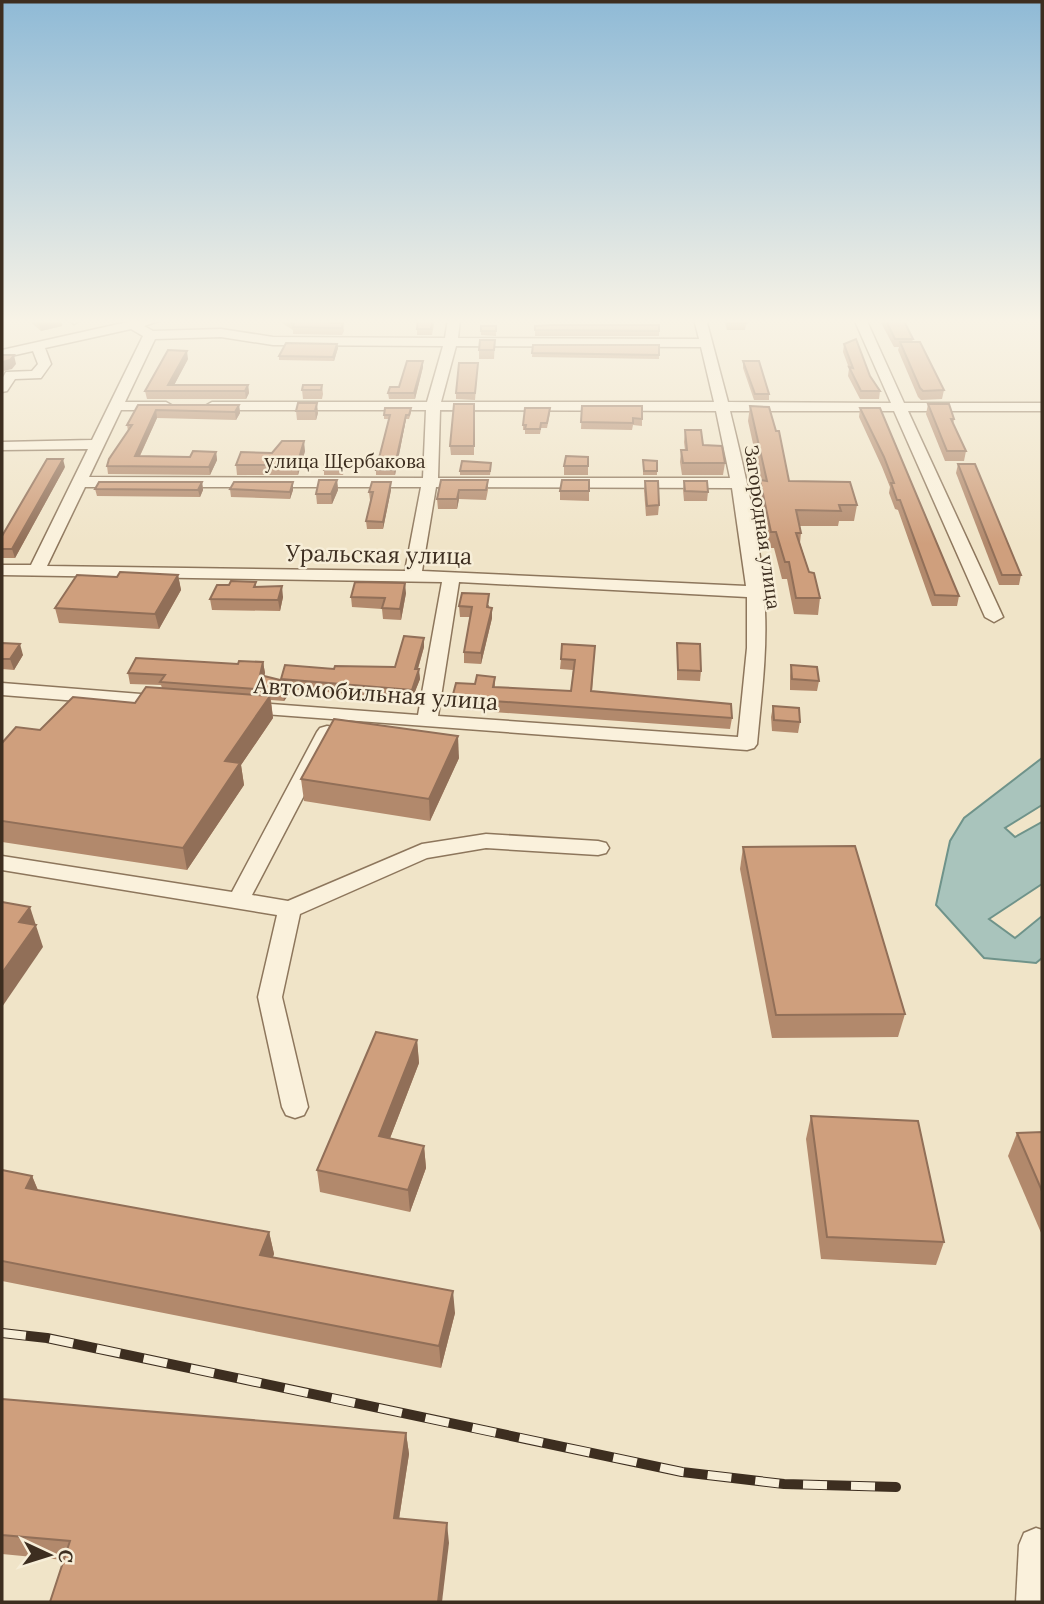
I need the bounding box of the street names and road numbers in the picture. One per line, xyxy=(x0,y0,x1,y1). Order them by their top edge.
street label: Загородная улица xyxy=(740,443,786,611)
street label: улица Щербакова xyxy=(264,449,426,473)
street label: Уральская улица xyxy=(285,538,472,570)
street label: Автомобильная улица xyxy=(252,670,499,716)

